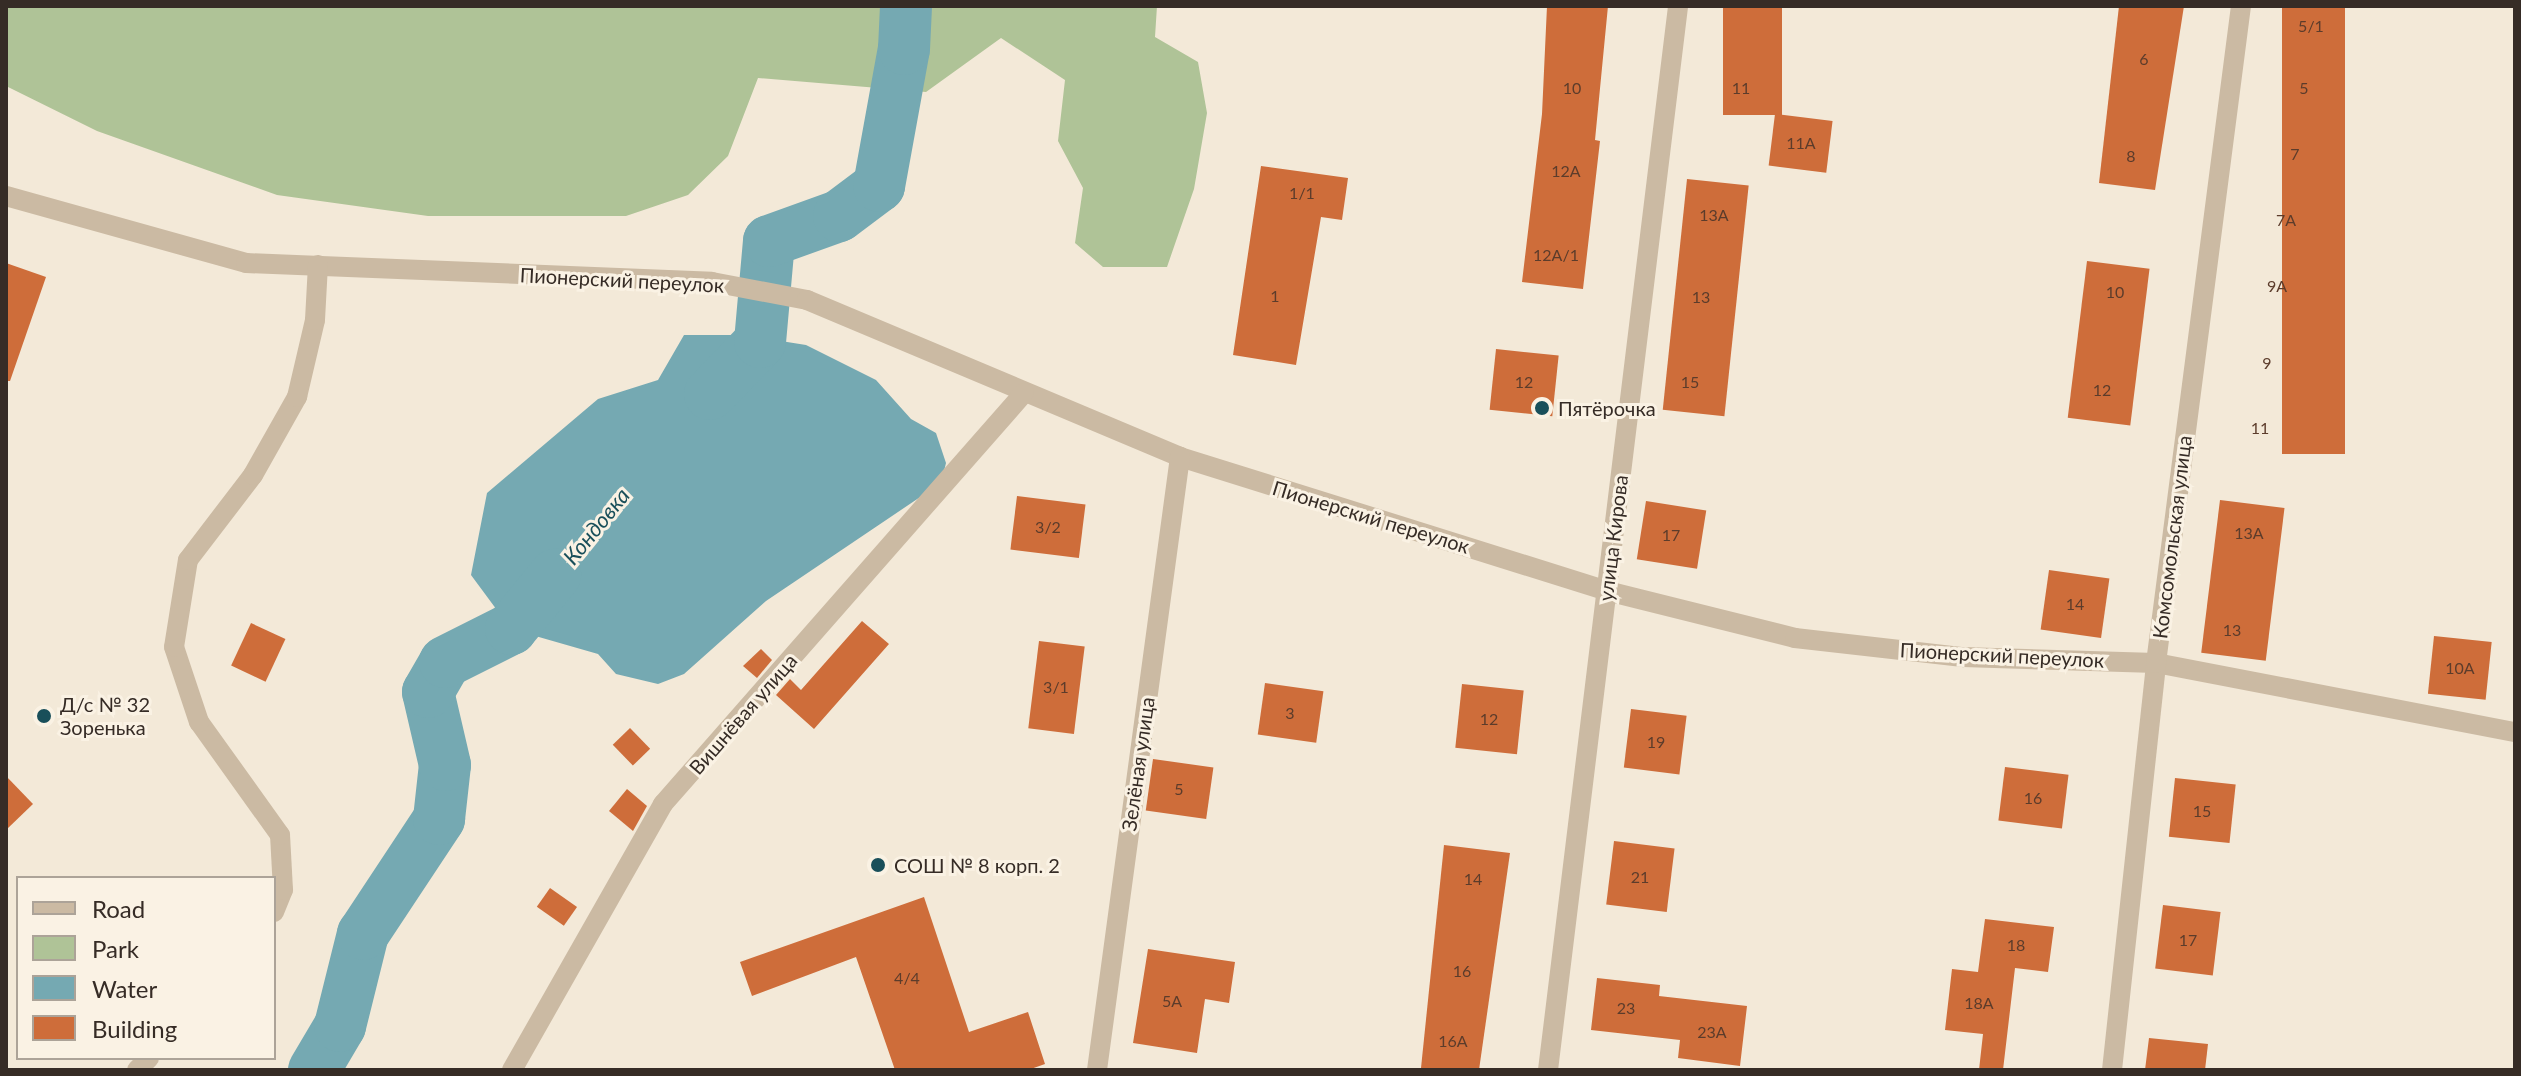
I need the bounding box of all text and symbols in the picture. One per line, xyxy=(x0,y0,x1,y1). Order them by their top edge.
house number: 5/1 xyxy=(2298,16,2324,36)
house number: 6 xyxy=(2139,49,2149,69)
house number: 10 xyxy=(1563,78,1581,98)
house number: 11 xyxy=(1732,78,1750,98)
house number: 5 xyxy=(2299,78,2309,98)
house number: 11А xyxy=(1786,133,1816,153)
house number: 7 xyxy=(2290,144,2300,164)
house number: 8 xyxy=(2126,146,2136,166)
house number: 12А xyxy=(1551,161,1581,181)
house number: 1/1 xyxy=(1289,183,1315,203)
house number: 13А xyxy=(1699,205,1729,225)
house number: 7А xyxy=(2276,210,2296,230)
house number: 12А/1 xyxy=(1533,245,1579,265)
street label: Пионерский переулок xyxy=(519,263,725,297)
house number: 9А xyxy=(2267,276,2287,296)
house number: 10 xyxy=(2106,282,2124,302)
house number: 1 xyxy=(1270,286,1280,306)
house number: 13 xyxy=(1692,287,1710,307)
house number: 9 xyxy=(2262,353,2272,373)
house number: 12 xyxy=(1515,372,1533,392)
house number: 15 xyxy=(1681,372,1699,392)
house number: 12 xyxy=(2093,380,2111,400)
place label: Пятёрочка xyxy=(1558,396,1656,420)
marker: Пятёрочка xyxy=(1533,399,1551,417)
house number: 11 xyxy=(2251,418,2269,438)
street label: Комсомольская улица xyxy=(2148,434,2196,640)
street label: улица Кирова xyxy=(1593,474,1633,602)
street label: Пионерский переулок xyxy=(1270,476,1472,558)
water label: Кондовка xyxy=(557,482,635,570)
house number: 3/2 xyxy=(1035,517,1061,537)
house number: 13А xyxy=(2234,523,2264,543)
house number: 17 xyxy=(1662,525,1680,545)
house number: 14 xyxy=(2066,594,2084,614)
house number: 13 xyxy=(2223,620,2241,640)
street label: Пионерский переулок xyxy=(1899,638,2105,672)
street label: Вишнёвая улица xyxy=(684,649,802,779)
house number: 10А xyxy=(2445,658,2475,678)
house number: 3/1 xyxy=(1043,677,1069,697)
place label: Д/с № 32 Зоренька xyxy=(60,692,150,739)
street label: Зелёная улица xyxy=(1117,695,1159,833)
house number: 3 xyxy=(1285,703,1295,723)
marker: Д/с № 32 Зоренька xyxy=(35,707,53,725)
house number: 12 xyxy=(1480,709,1498,729)
house number: 19 xyxy=(1647,732,1665,752)
house number: 5 xyxy=(1174,779,1184,799)
house number: 16 xyxy=(2024,788,2042,808)
house number: 15 xyxy=(2193,801,2211,821)
place label: СОШ № 8 корп. 2 xyxy=(894,853,1060,877)
marker: СОШ № 8 корп. 2 xyxy=(869,856,887,874)
house number: 21 xyxy=(1631,867,1649,887)
house number: 14 xyxy=(1464,869,1482,889)
legend xyxy=(16,876,276,1060)
text: Road xyxy=(92,894,145,923)
house number: 17 xyxy=(2179,930,2197,950)
text: Park xyxy=(92,934,139,963)
house number: 18 xyxy=(2007,935,2025,955)
house number: 16 xyxy=(1453,961,1471,981)
house number: 4/4 xyxy=(894,968,920,988)
text: Water xyxy=(92,974,157,1003)
house number: 5А xyxy=(1162,991,1182,1011)
house number: 18А xyxy=(1964,993,1994,1013)
house number: 23 xyxy=(1617,998,1635,1018)
text: Building xyxy=(92,1014,177,1043)
house number: 23А xyxy=(1697,1022,1727,1042)
house number: 16А xyxy=(1438,1031,1468,1051)

